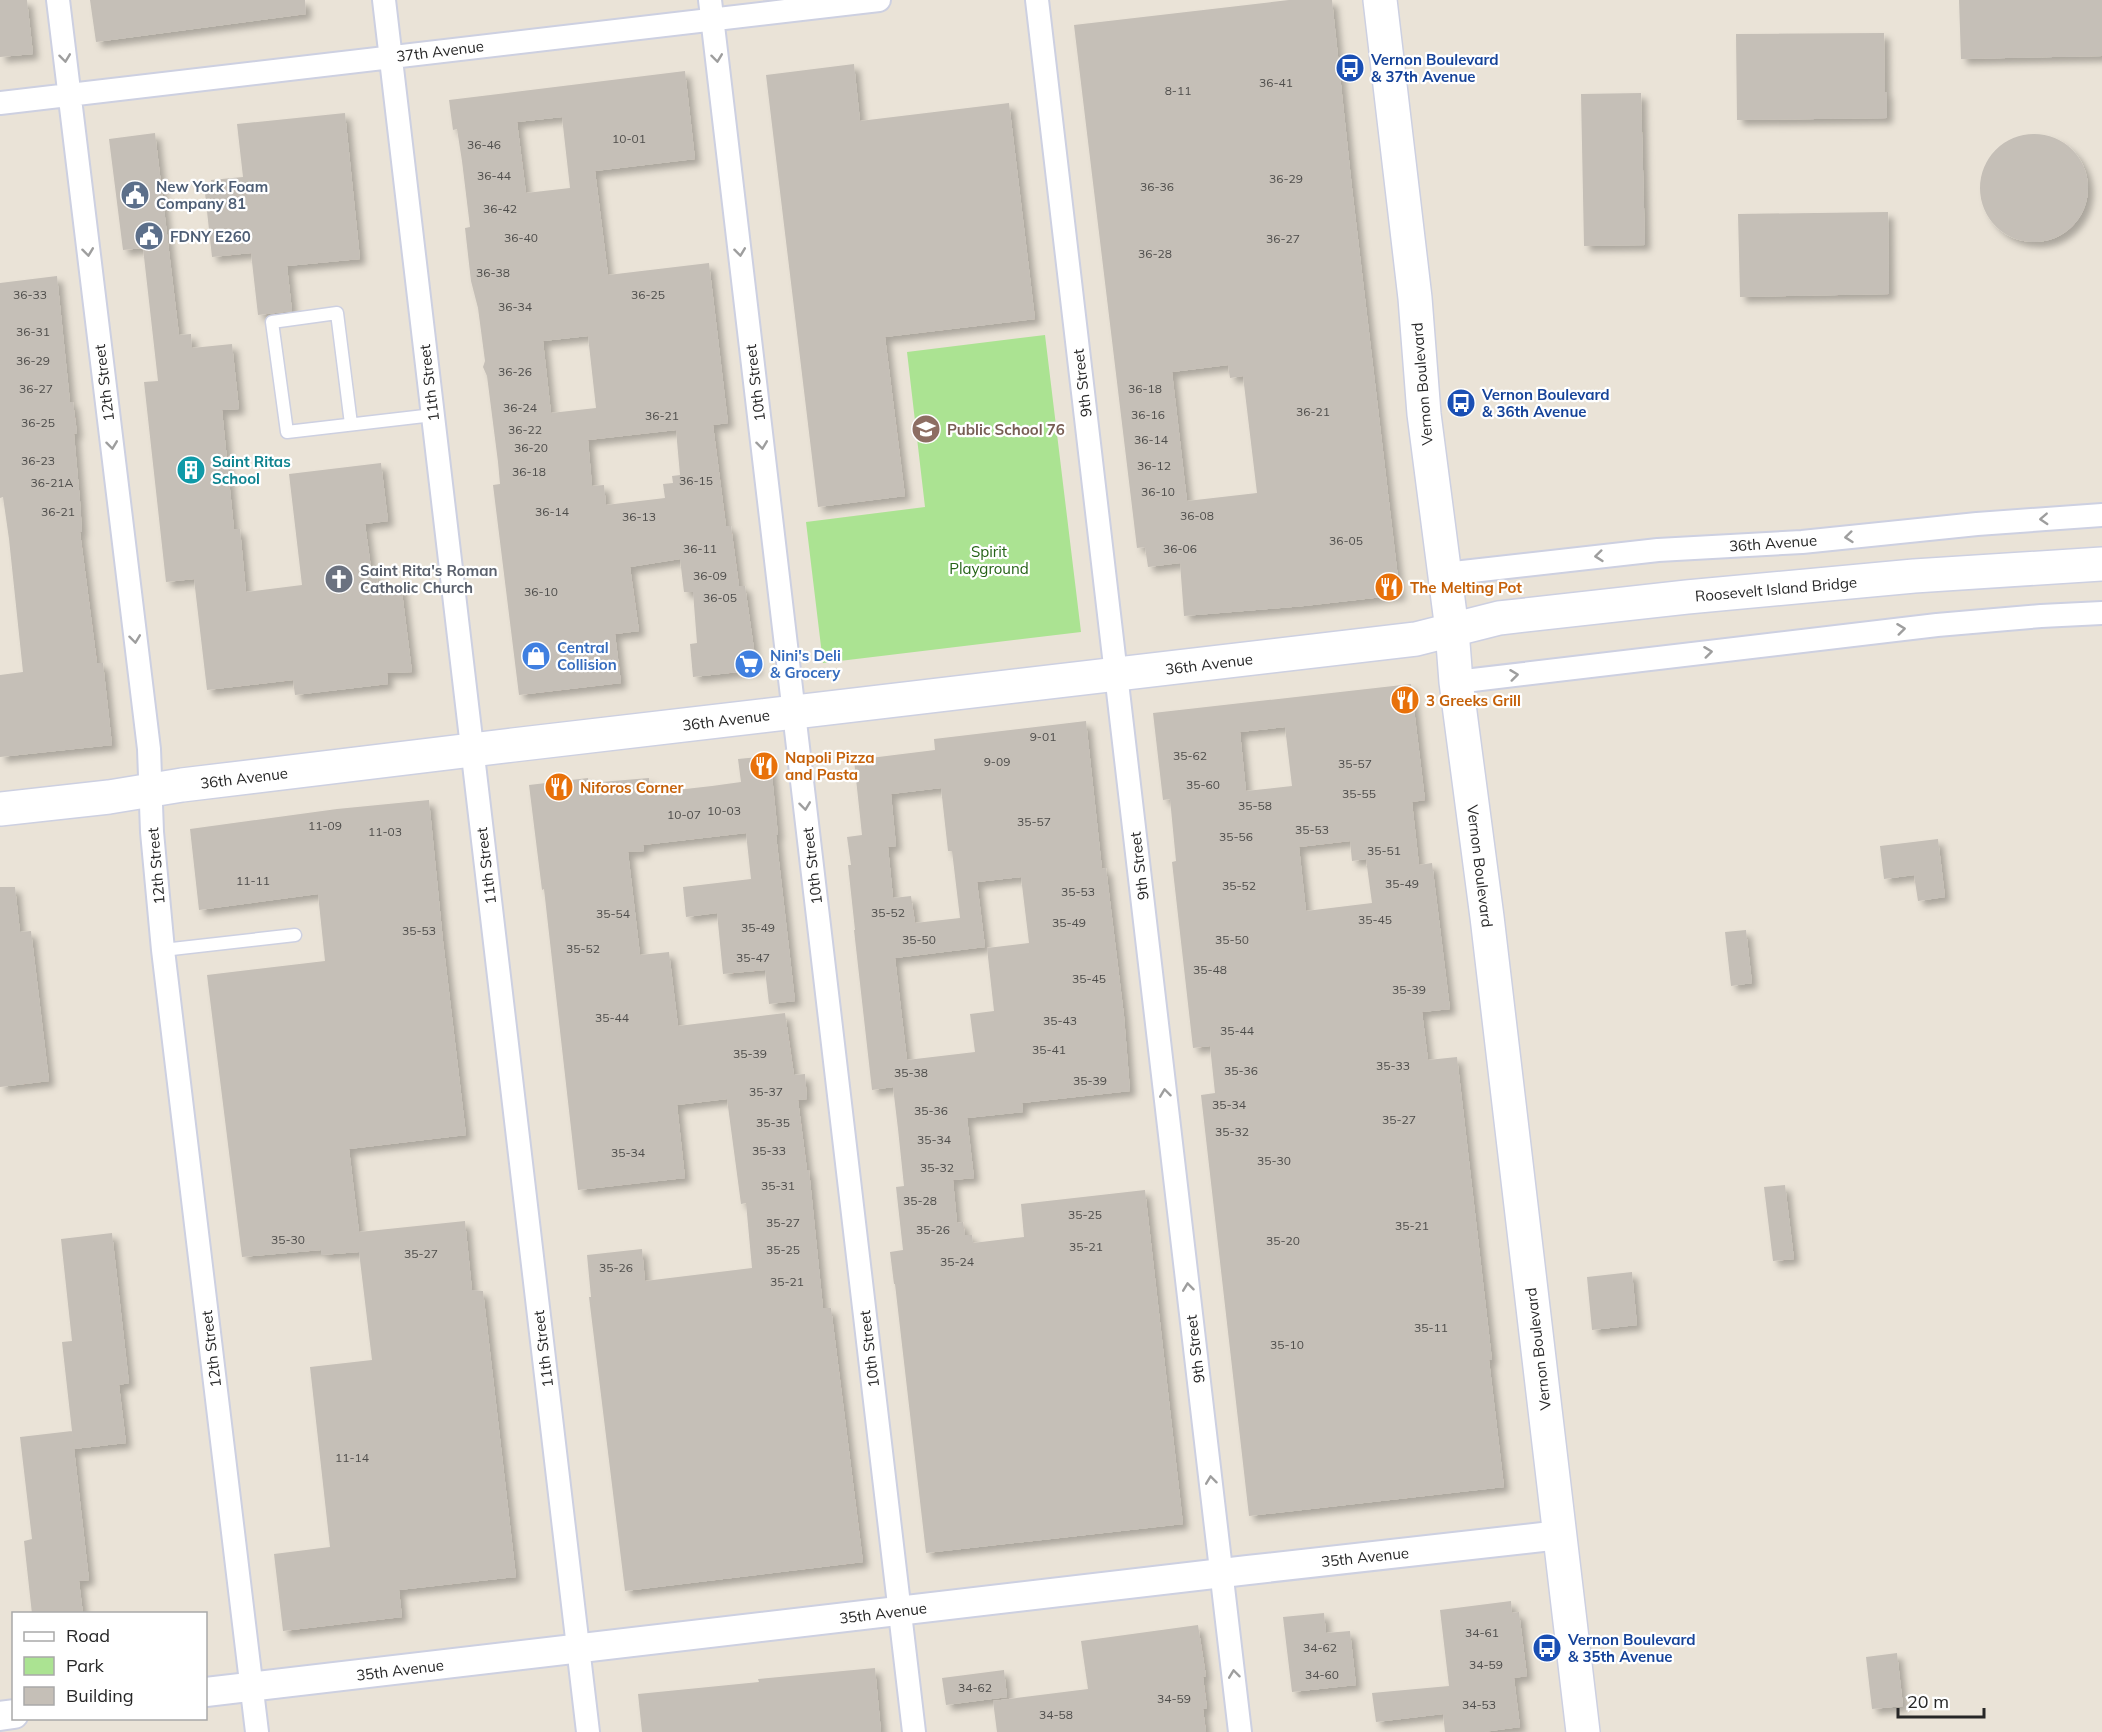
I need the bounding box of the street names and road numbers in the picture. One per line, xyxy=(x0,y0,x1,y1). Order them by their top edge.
street label: 37th Avenue xyxy=(395,36,485,66)
street label: Vernon Boulevard xyxy=(1407,322,1437,446)
street label: 12th Street xyxy=(90,343,118,423)
street label: 11th Street xyxy=(415,343,443,423)
street label: 10th Street xyxy=(741,343,769,423)
street label: 9th Street xyxy=(1068,348,1096,418)
street label: 36th Avenue xyxy=(1728,530,1818,556)
street label: Roosevelt Island Bridge xyxy=(1694,572,1858,606)
street label: 36th Avenue xyxy=(1164,649,1254,679)
street label: 36th Avenue xyxy=(681,705,771,735)
street label: 36th Avenue xyxy=(199,763,289,793)
street label: Vernon Boulevard xyxy=(1463,804,1497,928)
street label: 11th Street xyxy=(472,826,500,906)
street label: 10th Street xyxy=(798,826,826,906)
street label: 12th Street xyxy=(143,827,169,905)
street label: 9th Street xyxy=(1125,831,1153,901)
street label: Vernon Boulevard xyxy=(1521,1287,1555,1411)
street label: 12th Street xyxy=(197,1309,225,1389)
street label: 11th Street xyxy=(529,1309,557,1389)
street label: 10th Street xyxy=(855,1309,883,1389)
street label: 9th Street xyxy=(1181,1314,1209,1384)
street label: 35th Avenue xyxy=(1320,1543,1410,1571)
street label: 35th Avenue xyxy=(838,1598,928,1628)
street label: 35th Avenue xyxy=(355,1655,445,1685)

